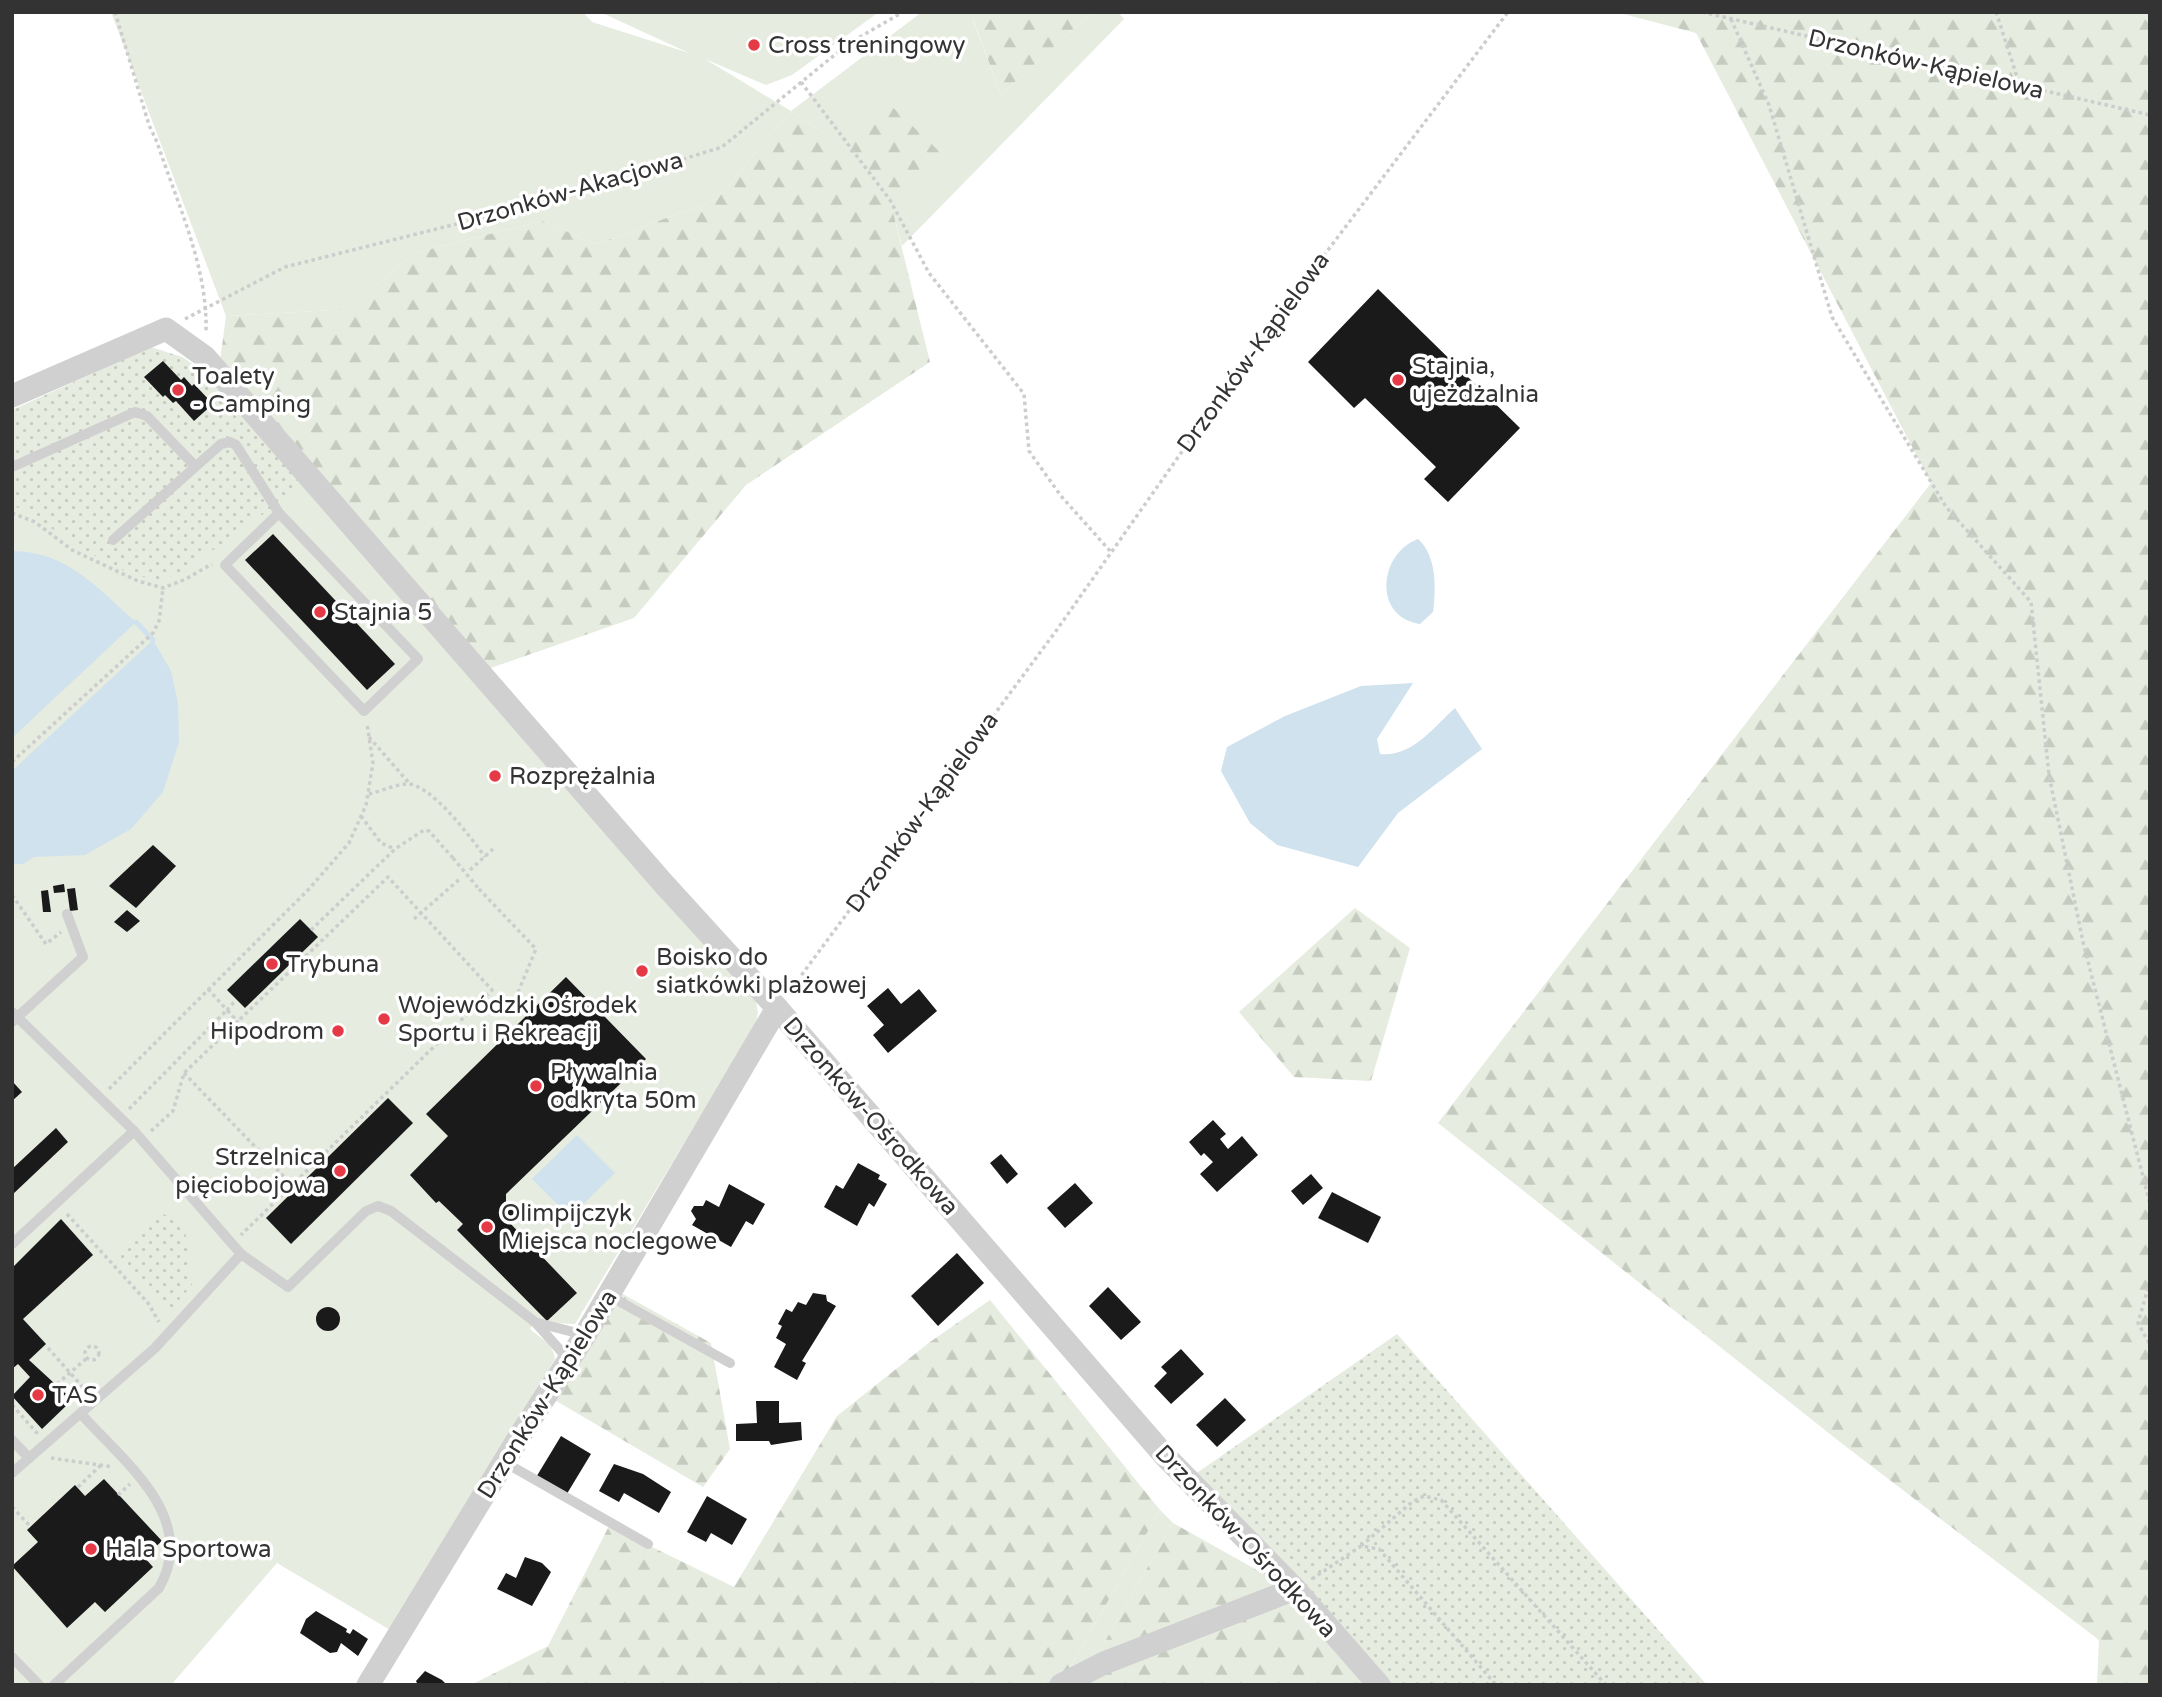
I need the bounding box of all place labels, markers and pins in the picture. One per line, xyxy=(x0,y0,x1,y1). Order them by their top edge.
place label: Cross treningowy xyxy=(768,31,966,60)
marker: Cross treningowy xyxy=(746,37,762,53)
place label: Stajnia, ujeżdżalnia xyxy=(1412,352,1539,409)
place label: Toalety - Camping xyxy=(192,362,311,419)
marker: Stajnia, ujeżdżalnia xyxy=(1390,372,1406,388)
marker: Toalety - Camping xyxy=(170,382,186,398)
place label: Stajnia 5 xyxy=(334,598,432,627)
marker: Stajnia 5 xyxy=(312,604,328,620)
place label: Rozprężalnia xyxy=(509,762,656,791)
marker: Rozprężalnia xyxy=(487,768,503,784)
place label: Boisko do siatkówki plażowej xyxy=(656,943,867,1000)
place label: Trybuna xyxy=(286,950,379,979)
marker: Trybuna xyxy=(264,956,280,972)
marker: Boisko do siatkówki plażowej xyxy=(634,963,650,979)
place label: Wojewódzki Ośrodek Sportu i Rekreacji xyxy=(398,991,637,1048)
marker: Wojewódzki Ośrodek Sportu i Rekreacji xyxy=(376,1011,392,1027)
place label: Hipodrom xyxy=(210,1017,324,1046)
marker: Hipodrom xyxy=(330,1023,346,1039)
place label: Pływalnia odkryta 50m xyxy=(550,1058,696,1115)
marker: Pływalnia odkryta 50m xyxy=(528,1078,544,1094)
place label: Strzelnica pięciobojowa xyxy=(175,1143,326,1200)
marker: Strzelnica pięciobojowa xyxy=(332,1163,348,1179)
place label: Olimpijczyk Miejsca noclegowe xyxy=(501,1199,717,1256)
marker: Olimpijczyk Miejsca noclegowe xyxy=(479,1219,495,1235)
place label: TAS xyxy=(52,1381,98,1410)
marker: TAS xyxy=(30,1387,46,1403)
place label: Hala Sportowa xyxy=(105,1535,272,1564)
marker: Hala Sportowa xyxy=(83,1541,99,1557)

